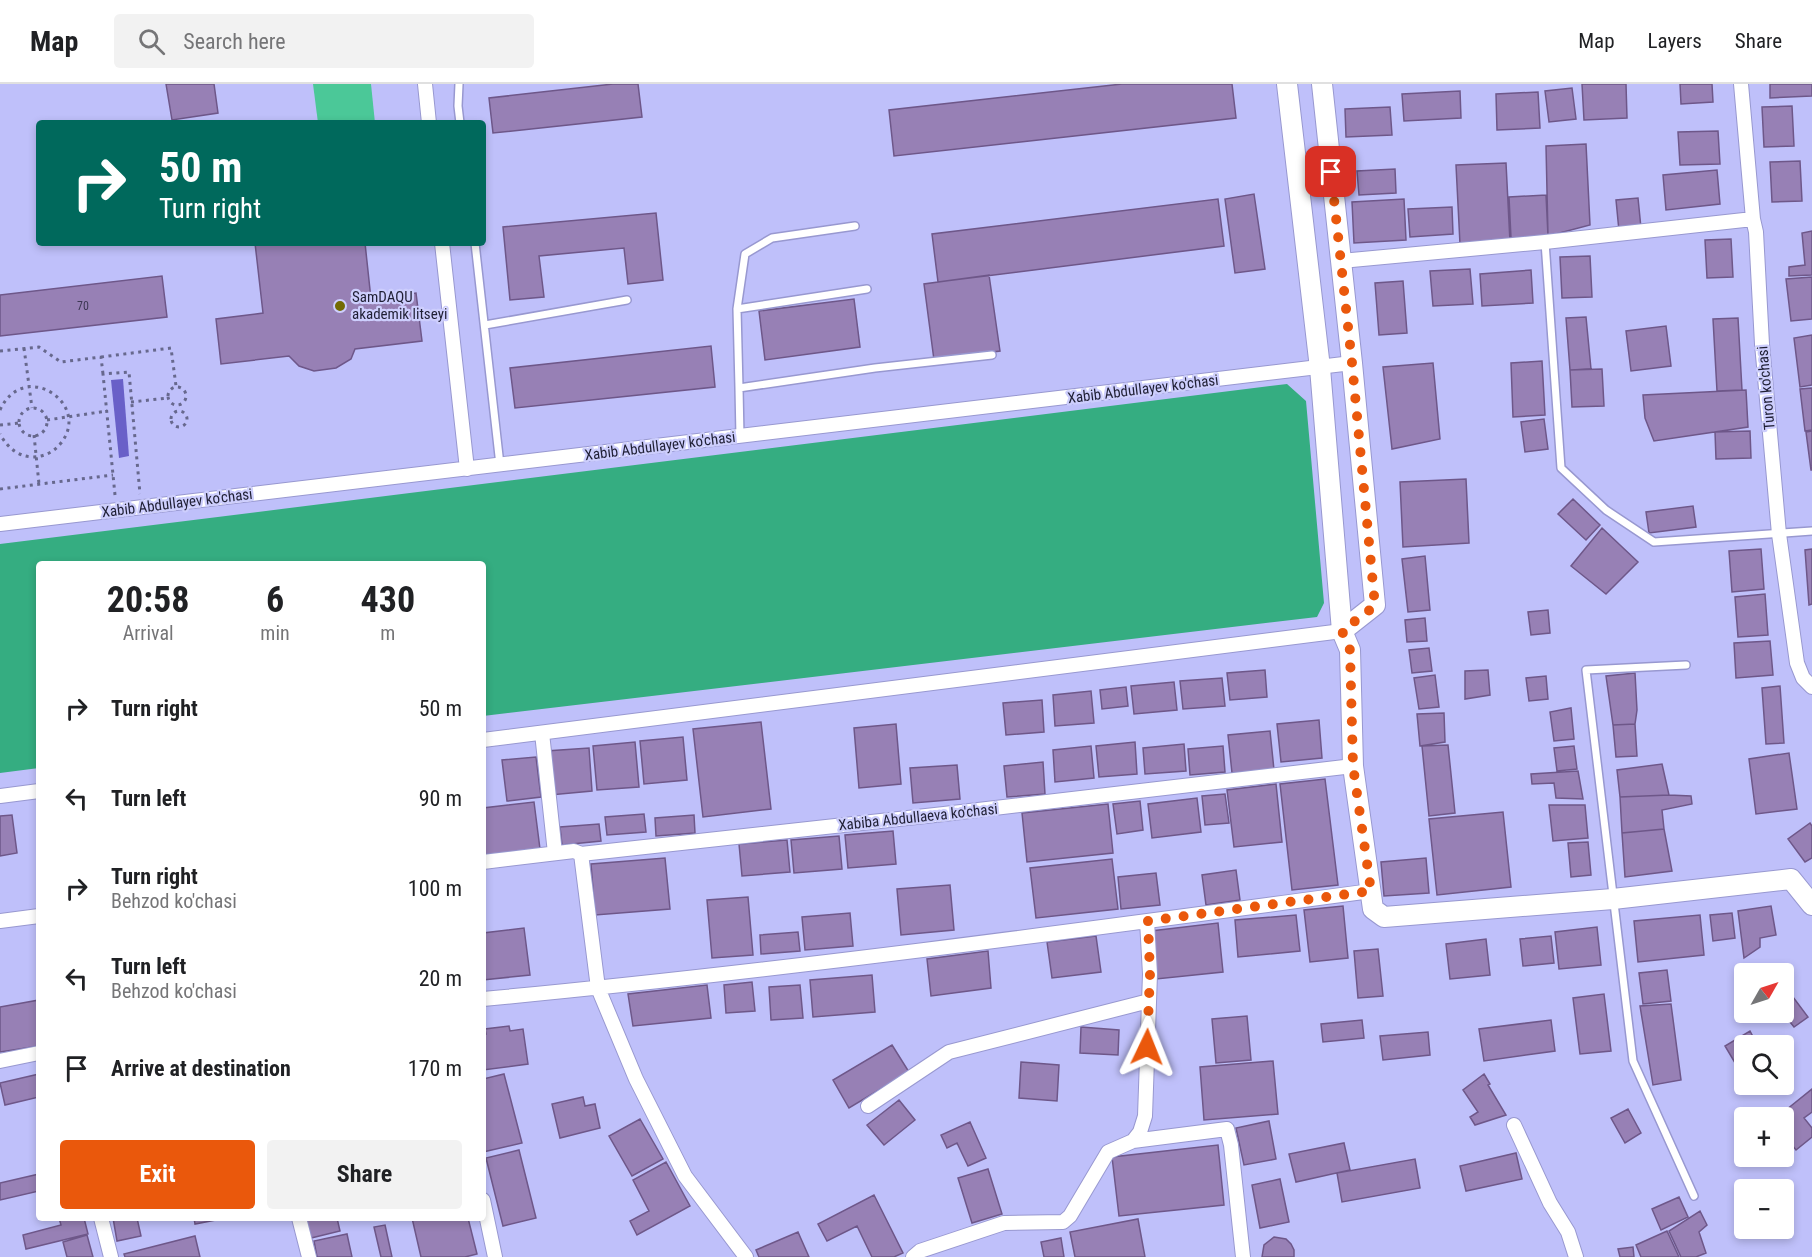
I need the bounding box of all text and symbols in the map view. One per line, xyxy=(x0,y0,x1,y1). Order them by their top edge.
search box xyxy=(114,14,534,68)
text: Map xyxy=(30,25,78,58)
icon: search xyxy=(135,25,168,58)
text: Search here xyxy=(183,29,286,54)
text: Map xyxy=(1578,29,1615,53)
text: Layers xyxy=(1648,29,1702,53)
text: Share xyxy=(1735,29,1782,53)
text: 50 m xyxy=(159,143,242,192)
icon: right xyxy=(60,144,138,222)
pin xyxy=(1305,146,1356,197)
icon: arrive xyxy=(1314,155,1347,188)
text: Turn right xyxy=(159,193,261,225)
place label: SamDAQU akademik litseyi xyxy=(352,288,447,323)
house number: 70 xyxy=(77,299,89,313)
marker: SamDAQU akademik litseyi xyxy=(333,299,347,313)
street label: Turon ko'chasi xyxy=(1753,345,1779,431)
street label: Xabib Abdullayev ko'chasi xyxy=(1067,371,1219,407)
street label: Xabib Abdullayev ko'chasi xyxy=(584,428,736,464)
street label: Xabib Abdullayev ko'chasi xyxy=(101,485,253,521)
text: 20:58 xyxy=(107,579,189,621)
text: 6 xyxy=(266,579,284,621)
text: 430 xyxy=(361,579,415,621)
text: Arrival xyxy=(123,621,174,645)
text: min xyxy=(260,621,290,645)
text: m xyxy=(380,621,395,645)
icon: right xyxy=(60,692,93,725)
text: Turn right xyxy=(111,696,198,721)
text: 50 m xyxy=(419,696,462,721)
icon: left xyxy=(60,782,93,815)
text: Turn left xyxy=(111,786,186,811)
text: 90 m xyxy=(419,786,462,811)
street label: Xabiba Abdullaeva ko'chasi xyxy=(837,800,999,834)
text: Turn right xyxy=(111,864,198,889)
icon: right xyxy=(60,872,93,905)
text: 100 m xyxy=(408,876,462,901)
text: Behzod ko'chasi xyxy=(111,889,237,913)
text: Turn left xyxy=(111,954,186,979)
icon: left xyxy=(60,962,93,995)
north arrow xyxy=(1734,963,1794,1023)
map controls xyxy=(1734,963,1794,1239)
text: 20 m xyxy=(419,966,462,991)
text: Behzod ko'chasi xyxy=(111,979,237,1003)
position arrow xyxy=(1115,1015,1179,1079)
button: search xyxy=(1734,1035,1794,1095)
icon: arrive xyxy=(60,1052,93,1085)
text: Arrive at destination xyxy=(111,1056,291,1081)
text: 170 m xyxy=(408,1056,462,1081)
button: + xyxy=(1734,1107,1794,1167)
button: Exit xyxy=(60,1140,255,1209)
button: Share xyxy=(267,1140,462,1209)
button: − xyxy=(1734,1179,1794,1239)

